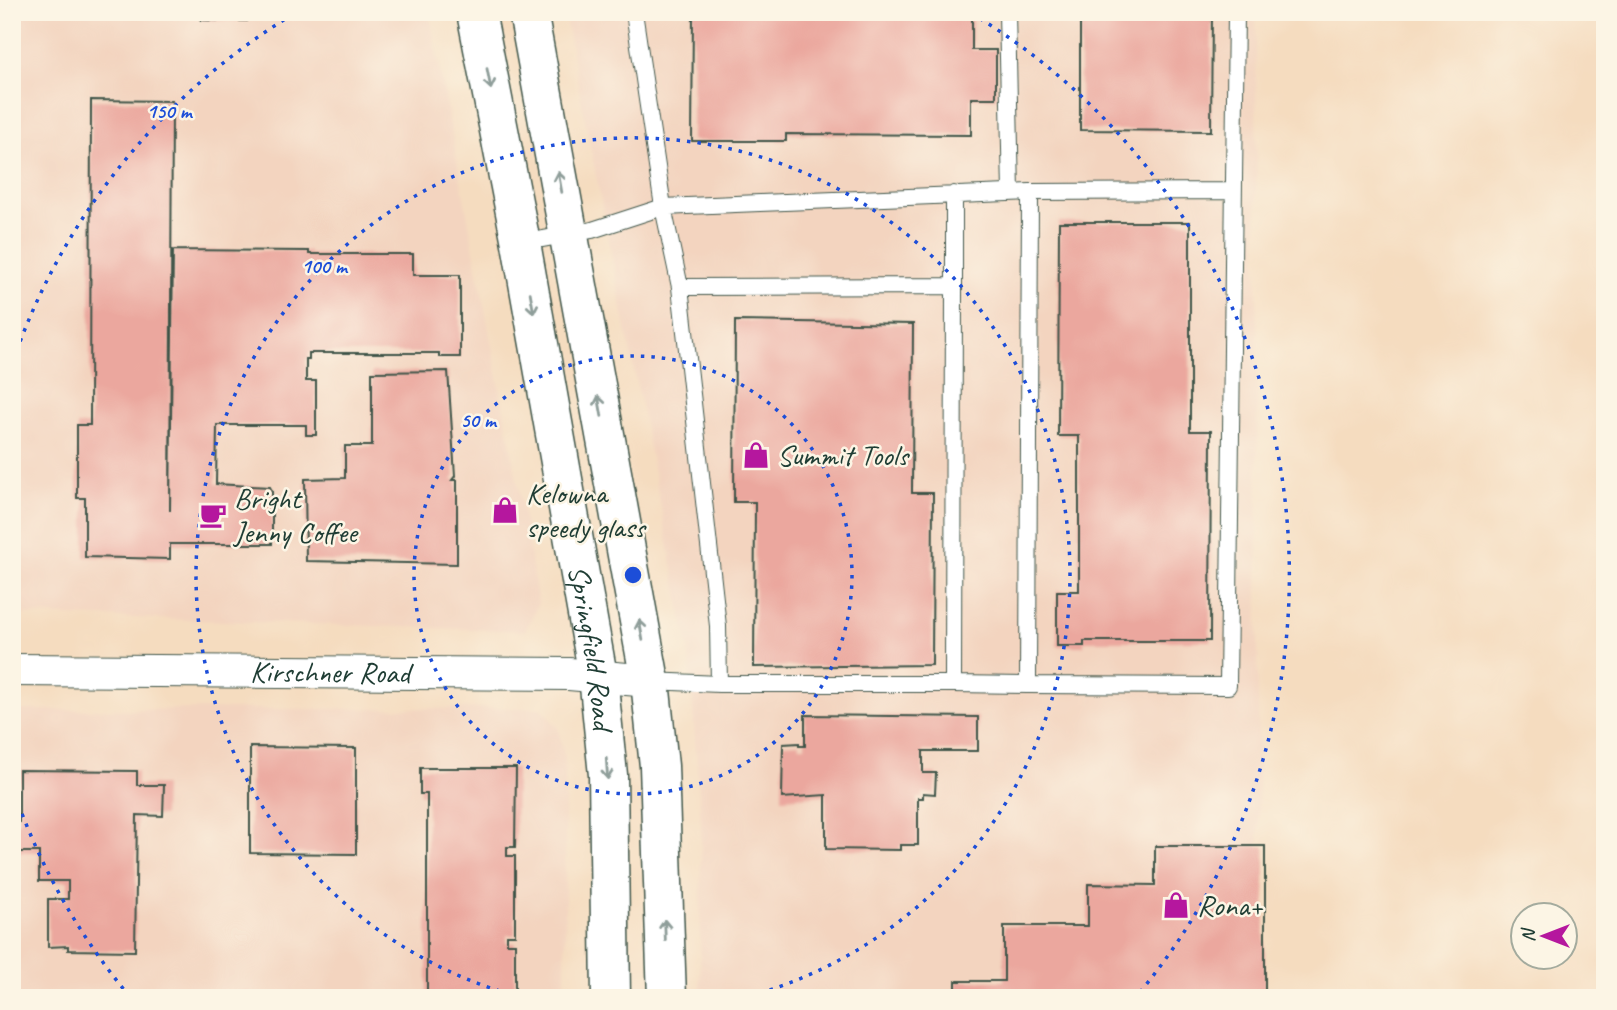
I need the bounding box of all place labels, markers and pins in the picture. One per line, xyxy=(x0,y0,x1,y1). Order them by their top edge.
place label: Summit Tools xyxy=(777,436,911,474)
shop icon: Summit Tools xyxy=(741,440,771,470)
place label: Kelowna speedy glass xyxy=(526,474,648,546)
place label: Bright Jenny Coffee xyxy=(232,479,359,551)
shop icon: Kelowna speedy glass xyxy=(490,495,520,525)
cafe icon: Bright Jenny Coffee xyxy=(198,500,228,530)
centre of rings xyxy=(621,563,645,587)
place label: Rona+ xyxy=(1197,886,1264,924)
shop icon: Rona+ xyxy=(1161,890,1191,920)

